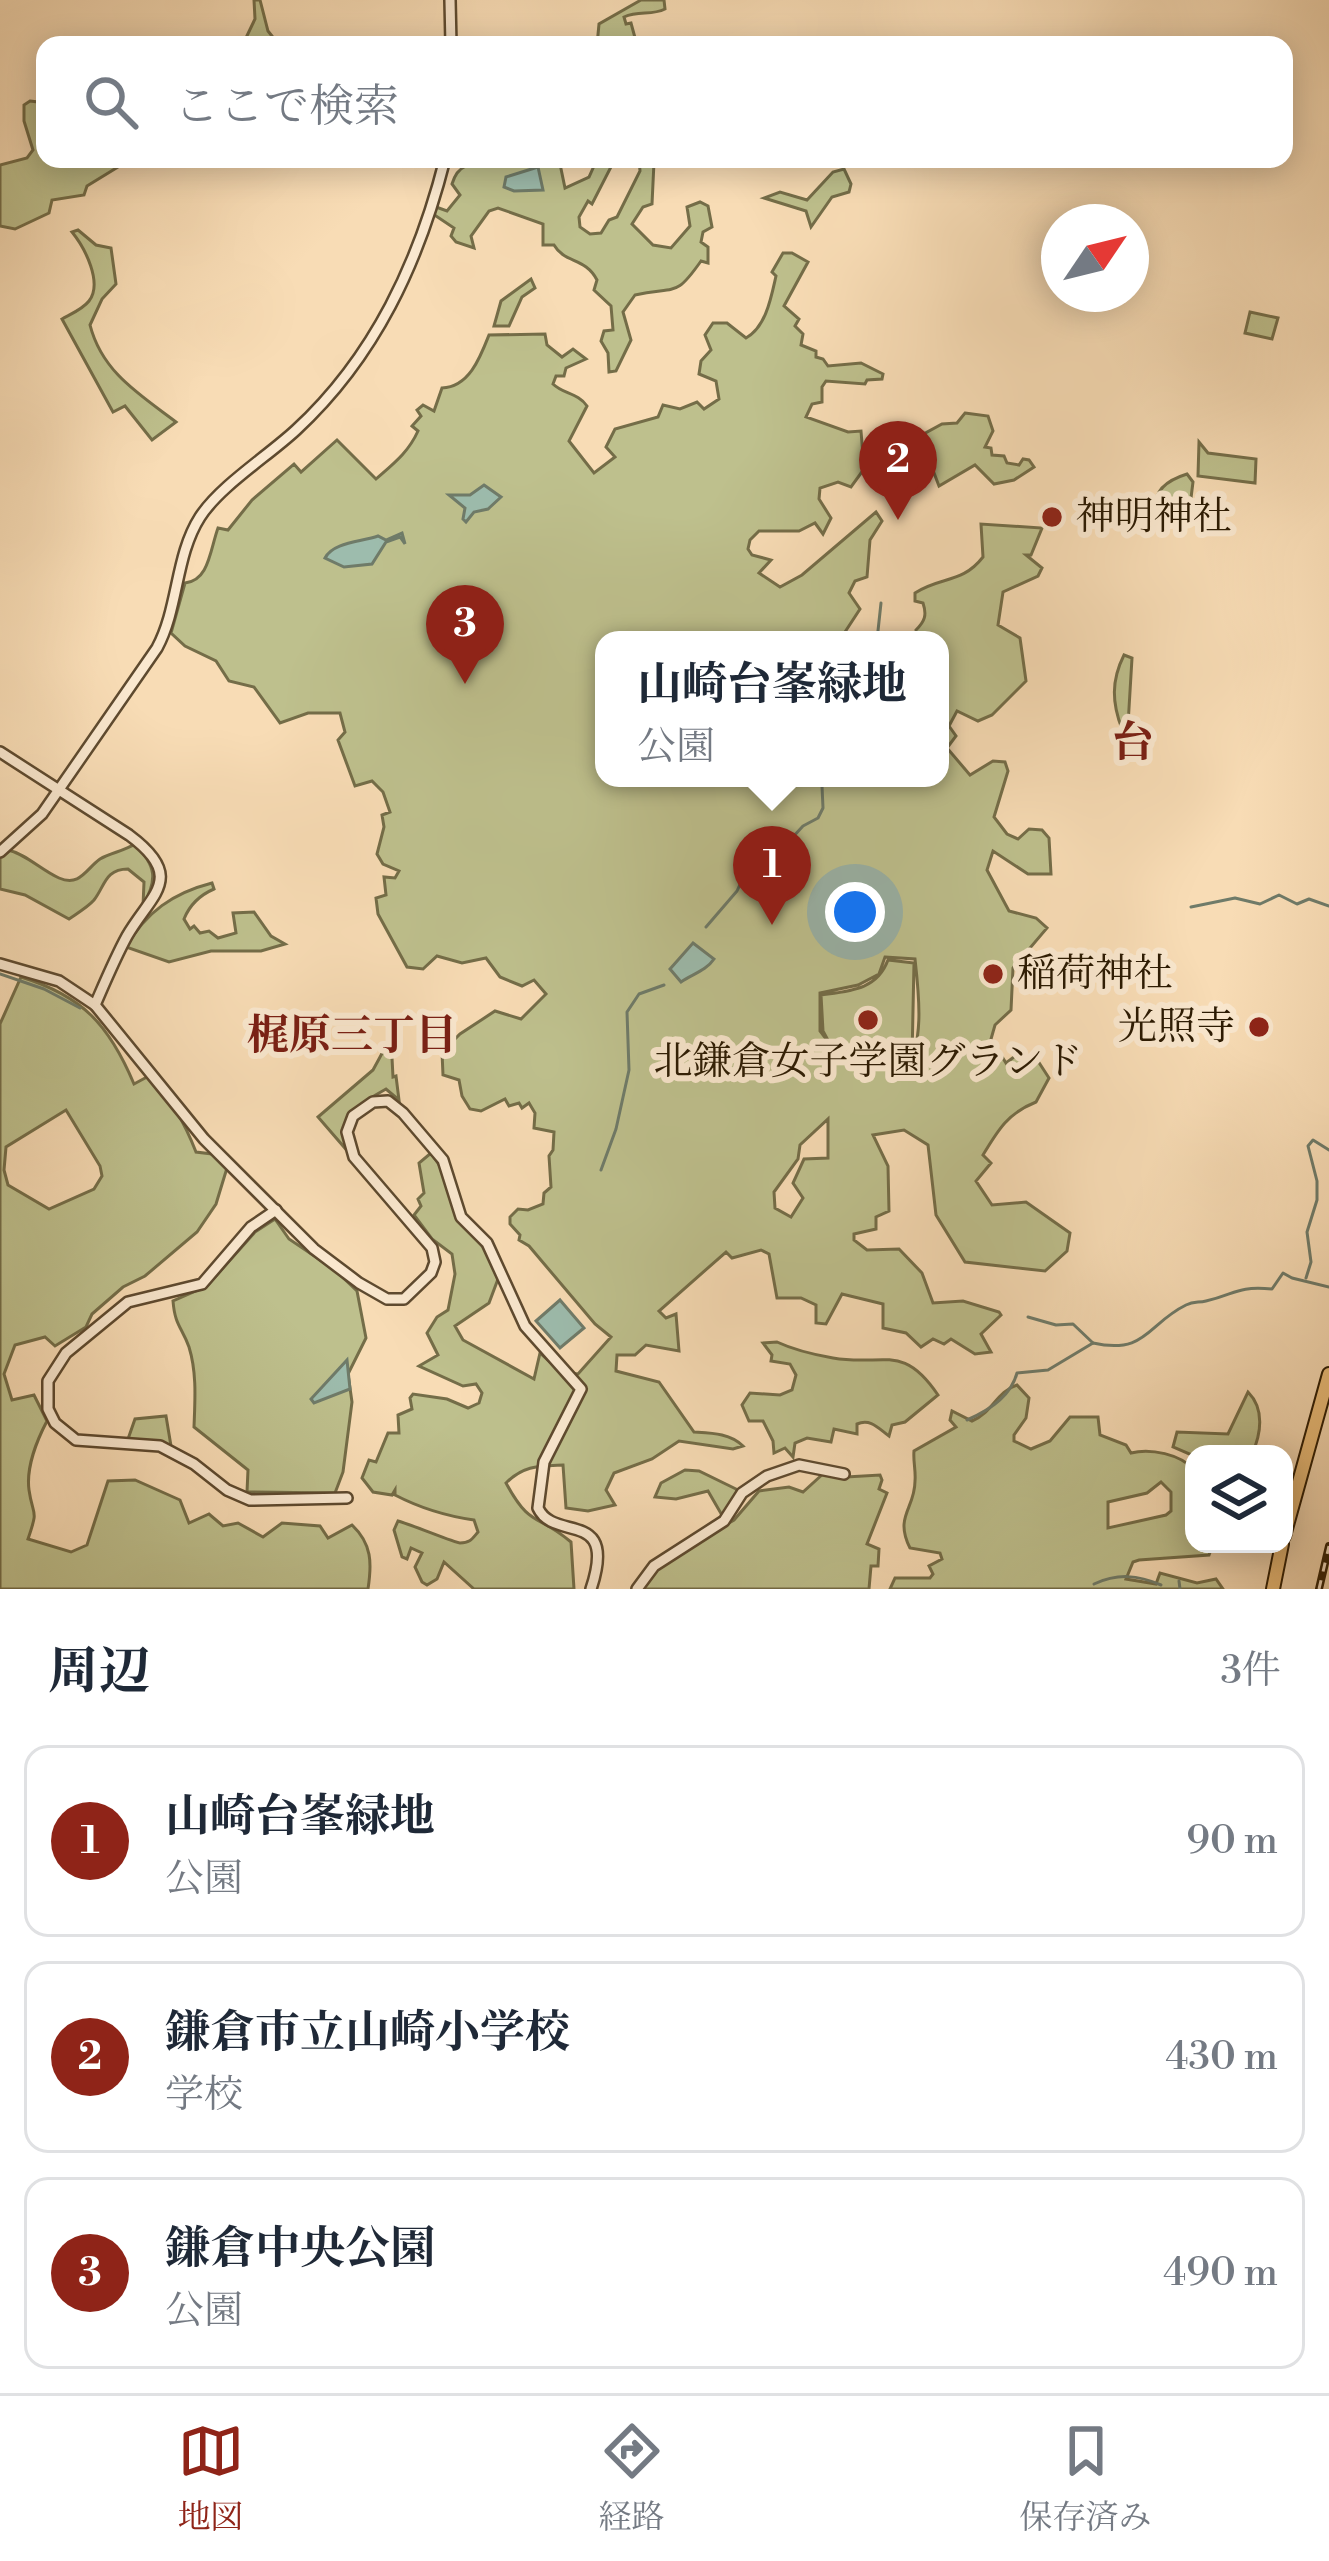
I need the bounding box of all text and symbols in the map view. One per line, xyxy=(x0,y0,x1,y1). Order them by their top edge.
search box xyxy=(36,36,1293,168)
icon: search xyxy=(78,69,144,135)
text: ここで検索 xyxy=(174,79,399,136)
north arrow xyxy=(1041,204,1149,312)
pin: 2 xyxy=(859,421,937,520)
place label: 神明神社 xyxy=(1076,493,1232,542)
marker: 神明神社 xyxy=(1039,504,1065,530)
pin: 3 xyxy=(426,585,504,684)
popup xyxy=(595,631,949,787)
text: 山崎台峯緑地 xyxy=(637,657,907,714)
district label: 台 xyxy=(1112,717,1154,770)
text: 公園 xyxy=(637,723,715,772)
pin: 1 xyxy=(733,826,811,925)
your location xyxy=(825,882,885,942)
place label: 稲荷神社 xyxy=(1017,950,1173,999)
marker: 稲荷神社 xyxy=(980,961,1006,987)
place label: 光照寺 xyxy=(1118,1003,1235,1052)
marker: 北鎌倉女子学園グランド xyxy=(855,1007,881,1033)
district label: 梶原三丁目 xyxy=(247,1010,457,1063)
marker: 光照寺 xyxy=(1246,1014,1272,1040)
place label: 北鎌倉女子学園グランド xyxy=(653,1038,1083,1087)
map controls xyxy=(1185,1445,1293,1553)
button: layers xyxy=(1185,1445,1293,1553)
text: 周辺 xyxy=(48,1641,150,1705)
text: 3件 xyxy=(1220,1647,1281,1696)
text: 山崎台峯緑地 xyxy=(165,1789,435,1846)
text: 1 xyxy=(81,1817,99,1866)
text: 90 m xyxy=(1186,1817,1278,1866)
text: 公園 xyxy=(165,1855,243,1904)
text: 鎌倉市立山崎小学校 xyxy=(165,2005,570,2062)
text: 2 xyxy=(78,2033,102,2082)
text: 430 m xyxy=(1165,2033,1278,2082)
text: 学校 xyxy=(165,2071,243,2120)
text: 鎌倉中央公園 xyxy=(165,2221,435,2278)
text: 3 xyxy=(78,2249,102,2298)
text: 490 m xyxy=(1163,2249,1278,2298)
text: 公園 xyxy=(165,2287,243,2336)
tab: 地図 xyxy=(178,2418,244,2539)
tab: 経路 xyxy=(599,2418,665,2539)
tab: 保存済み xyxy=(1020,2418,1152,2539)

